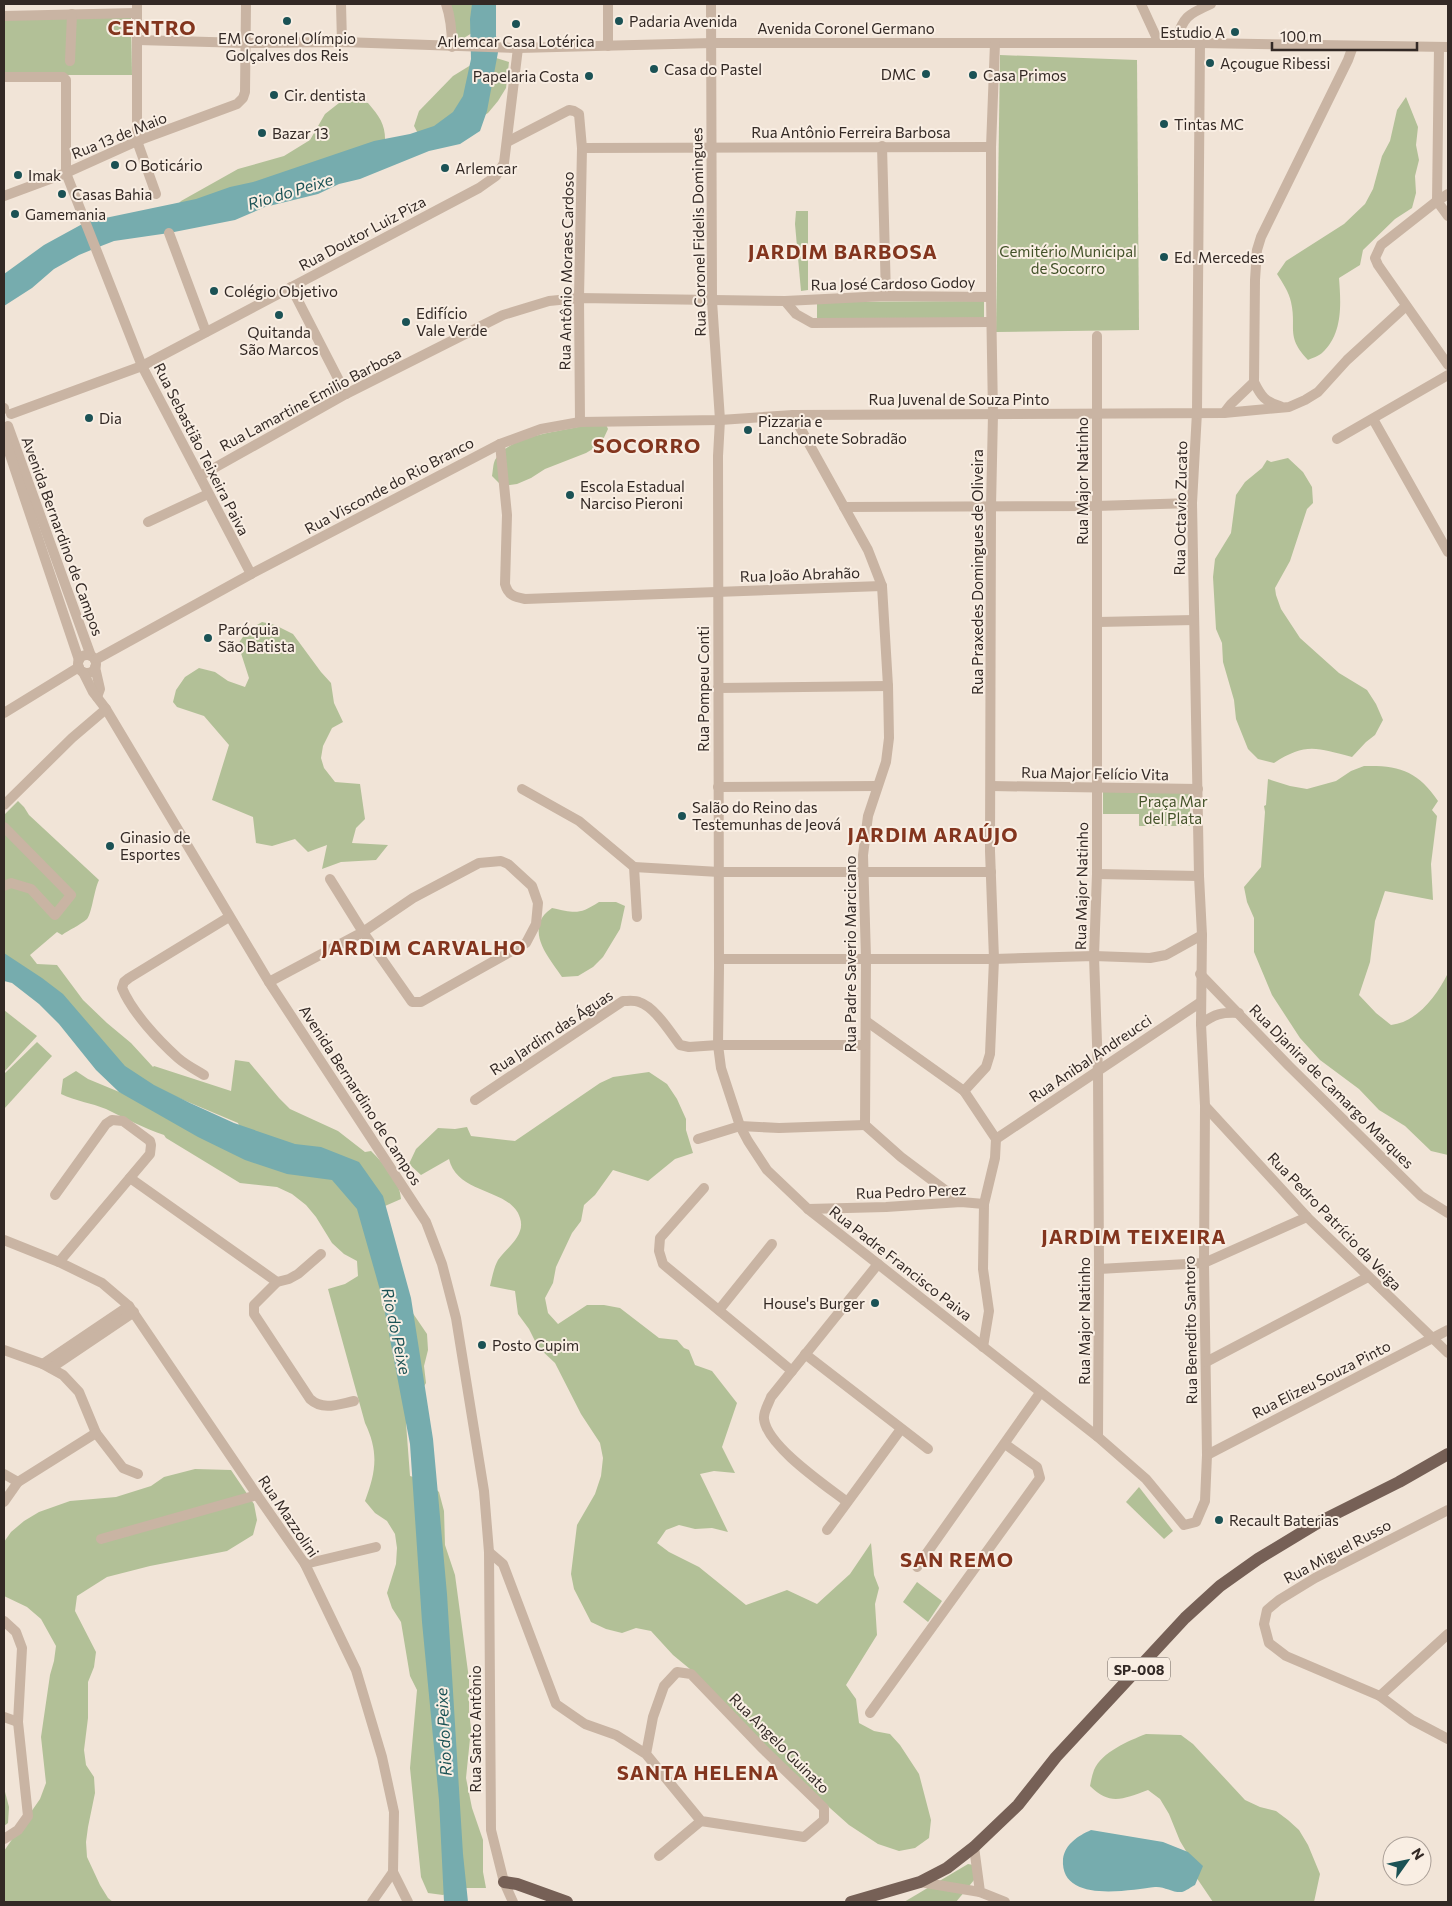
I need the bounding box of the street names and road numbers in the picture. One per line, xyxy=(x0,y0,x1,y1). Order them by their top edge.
street label: Avenida Coronel Germano xyxy=(757,19,935,37)
street label: Rua 13 de Maio xyxy=(69,108,169,162)
street label: Rua Antônio Ferreira Barbosa xyxy=(751,123,951,141)
street label: Rua Coronel Fidelis Domingues xyxy=(687,127,709,337)
street label: Rua Antônio Moraes Cardoso xyxy=(555,171,577,371)
street label: Rua Doutor Luiz Piza xyxy=(296,192,428,274)
street label: Rua José Cardoso Godoy xyxy=(810,273,976,293)
street label: Rua Lamartine Emilio Barbosa xyxy=(216,343,404,455)
street label: Rua Sebastião Teixeira Paiva xyxy=(150,360,254,538)
street label: Rua Juvenal de Souza Pinto xyxy=(869,390,1049,408)
street label: Rua Major Natinho xyxy=(1073,417,1091,545)
street label: Rua Visconde do Rio Branco xyxy=(301,433,477,537)
street label: Avenida Bernardino de Campos xyxy=(18,434,108,638)
street label: Rua Octavio Zucato xyxy=(1170,440,1190,575)
street label: Rua Praxedes Domingues de Oliveira xyxy=(968,449,986,695)
street label: Rua João Abrahão xyxy=(740,563,860,585)
street label: Rua Pompeu Conti xyxy=(694,626,712,752)
street label: Rua Major Felício Vita xyxy=(1021,763,1169,783)
street label: Rua Major Natinho xyxy=(1071,822,1091,950)
street label: Rua Padre Saverio Marcicano xyxy=(841,856,859,1052)
street label: Rua Jardim das Águas xyxy=(486,985,616,1078)
street label: Rua Djanira de Camargo Marques xyxy=(1246,1000,1418,1172)
street label: Avenida Bernardino de Campos xyxy=(296,1002,426,1188)
street label: Rua Anibal Andreucci xyxy=(1025,1010,1155,1106)
street label: Rua Pedro Patrício da Veiga xyxy=(1264,1148,1406,1294)
street label: Rua Pedro Perez xyxy=(855,1180,967,1202)
street label: Rua Padre Francisco Paiva xyxy=(826,1202,976,1324)
street label: Rua Benedito Santoro xyxy=(1180,1256,1200,1404)
street label: Rua Major Natinho xyxy=(1075,1257,1093,1385)
street label: Rua Elizeu Souza Pinto xyxy=(1249,1336,1393,1422)
street label: Rua Mazzolini xyxy=(255,1472,323,1560)
street label: Rua Miguel Russo xyxy=(1280,1515,1394,1587)
road number: SP-008 xyxy=(1108,1658,1170,1680)
street label: Rua Santo Antônio xyxy=(466,1665,484,1793)
street label: Rua Angelo Guinato xyxy=(726,1689,834,1797)

